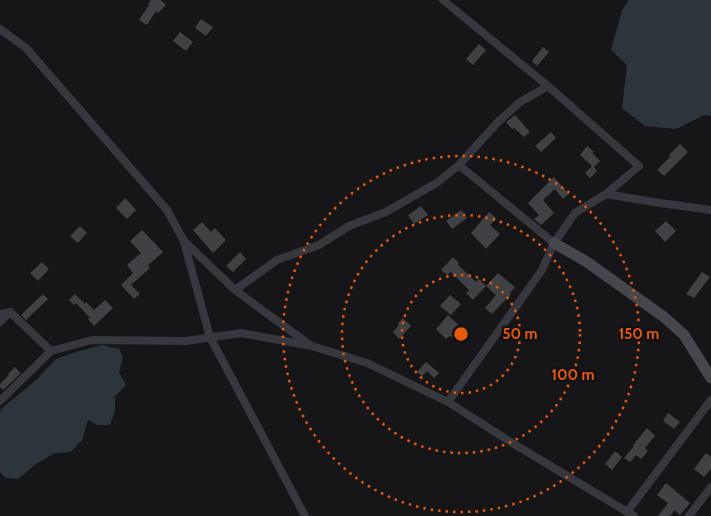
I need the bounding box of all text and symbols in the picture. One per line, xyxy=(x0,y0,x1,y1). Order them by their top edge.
centre of rings xyxy=(452,325,470,343)
text: 50 m xyxy=(502,325,538,343)
text: 150 m xyxy=(619,325,659,343)
text: 100 m xyxy=(551,366,595,384)

